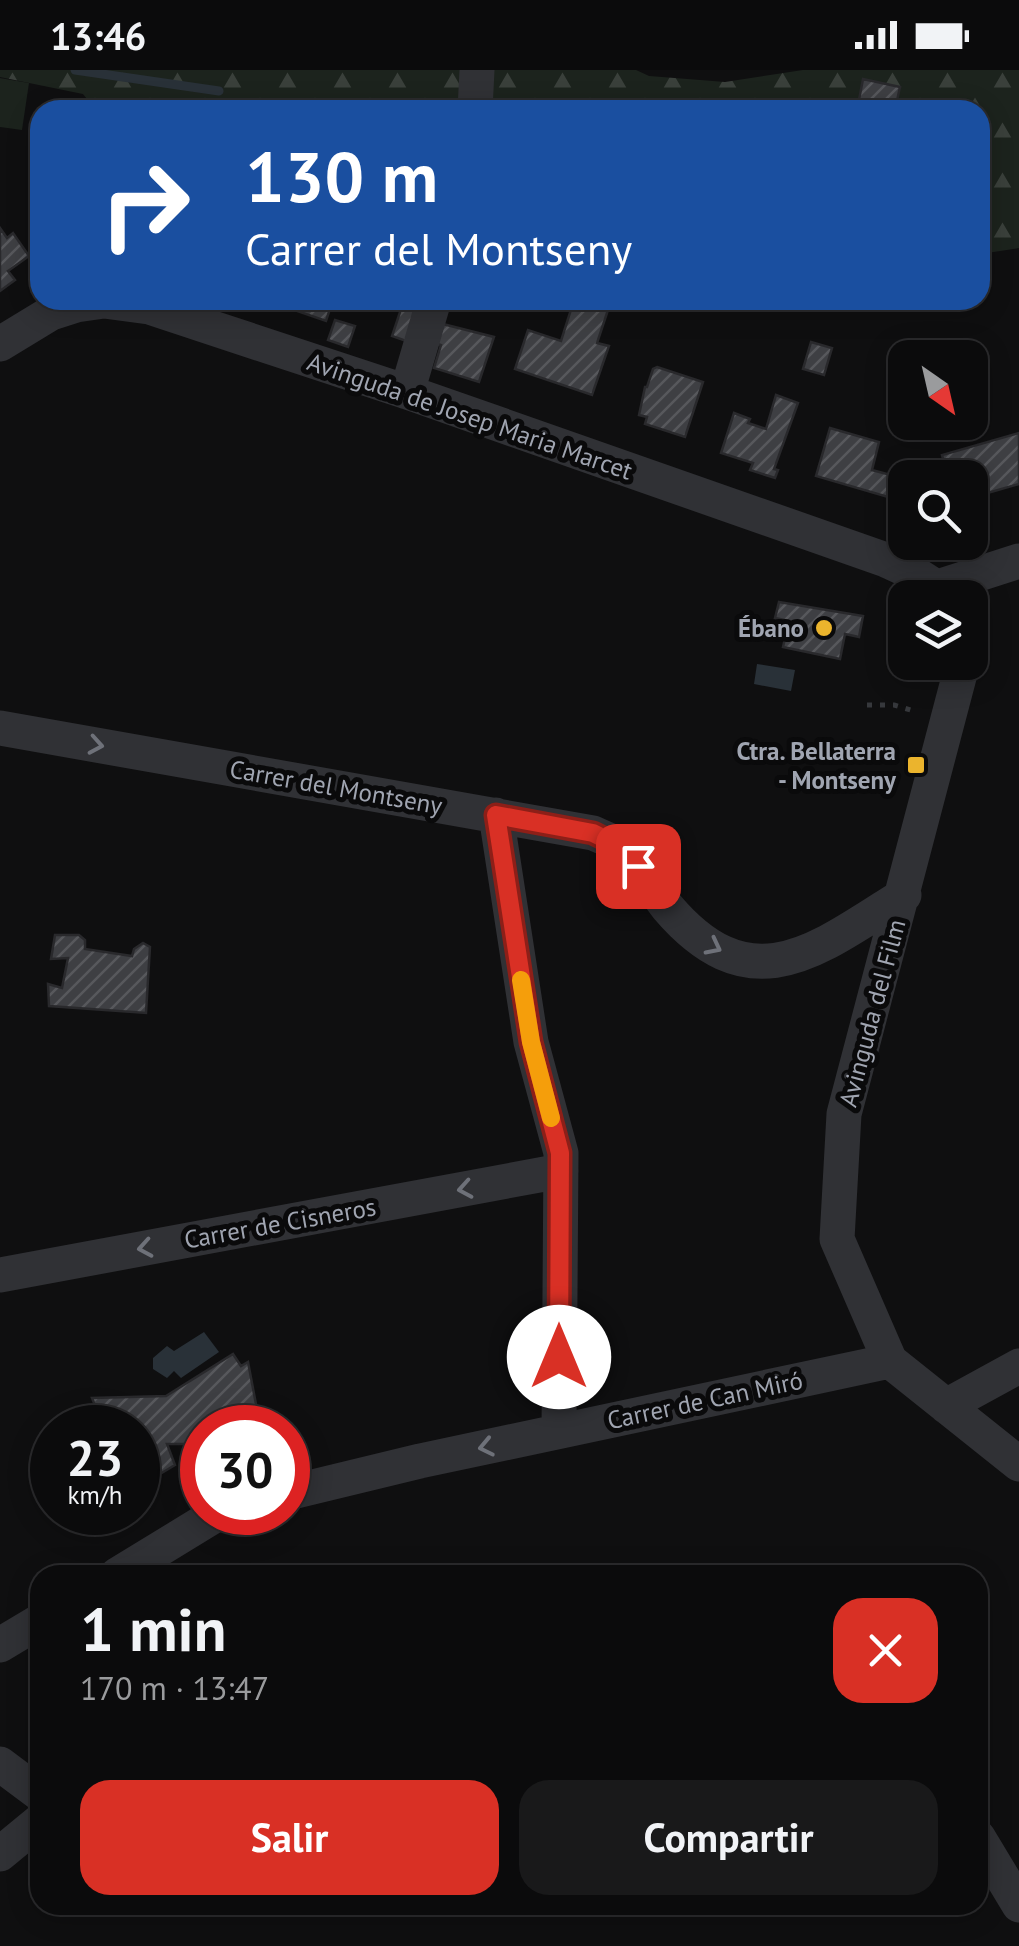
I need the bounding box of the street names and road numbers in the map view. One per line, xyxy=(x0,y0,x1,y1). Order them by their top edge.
street label: Avinguda de Josep Maria Marcet xyxy=(303,345,637,487)
street label: Carrer del Montseny xyxy=(227,753,445,821)
street label: Avinguda del Film xyxy=(832,916,912,1110)
street label: Carrer de Cisneros xyxy=(182,1190,378,1256)
street label: Carrer de Can Miró xyxy=(604,1364,806,1436)

